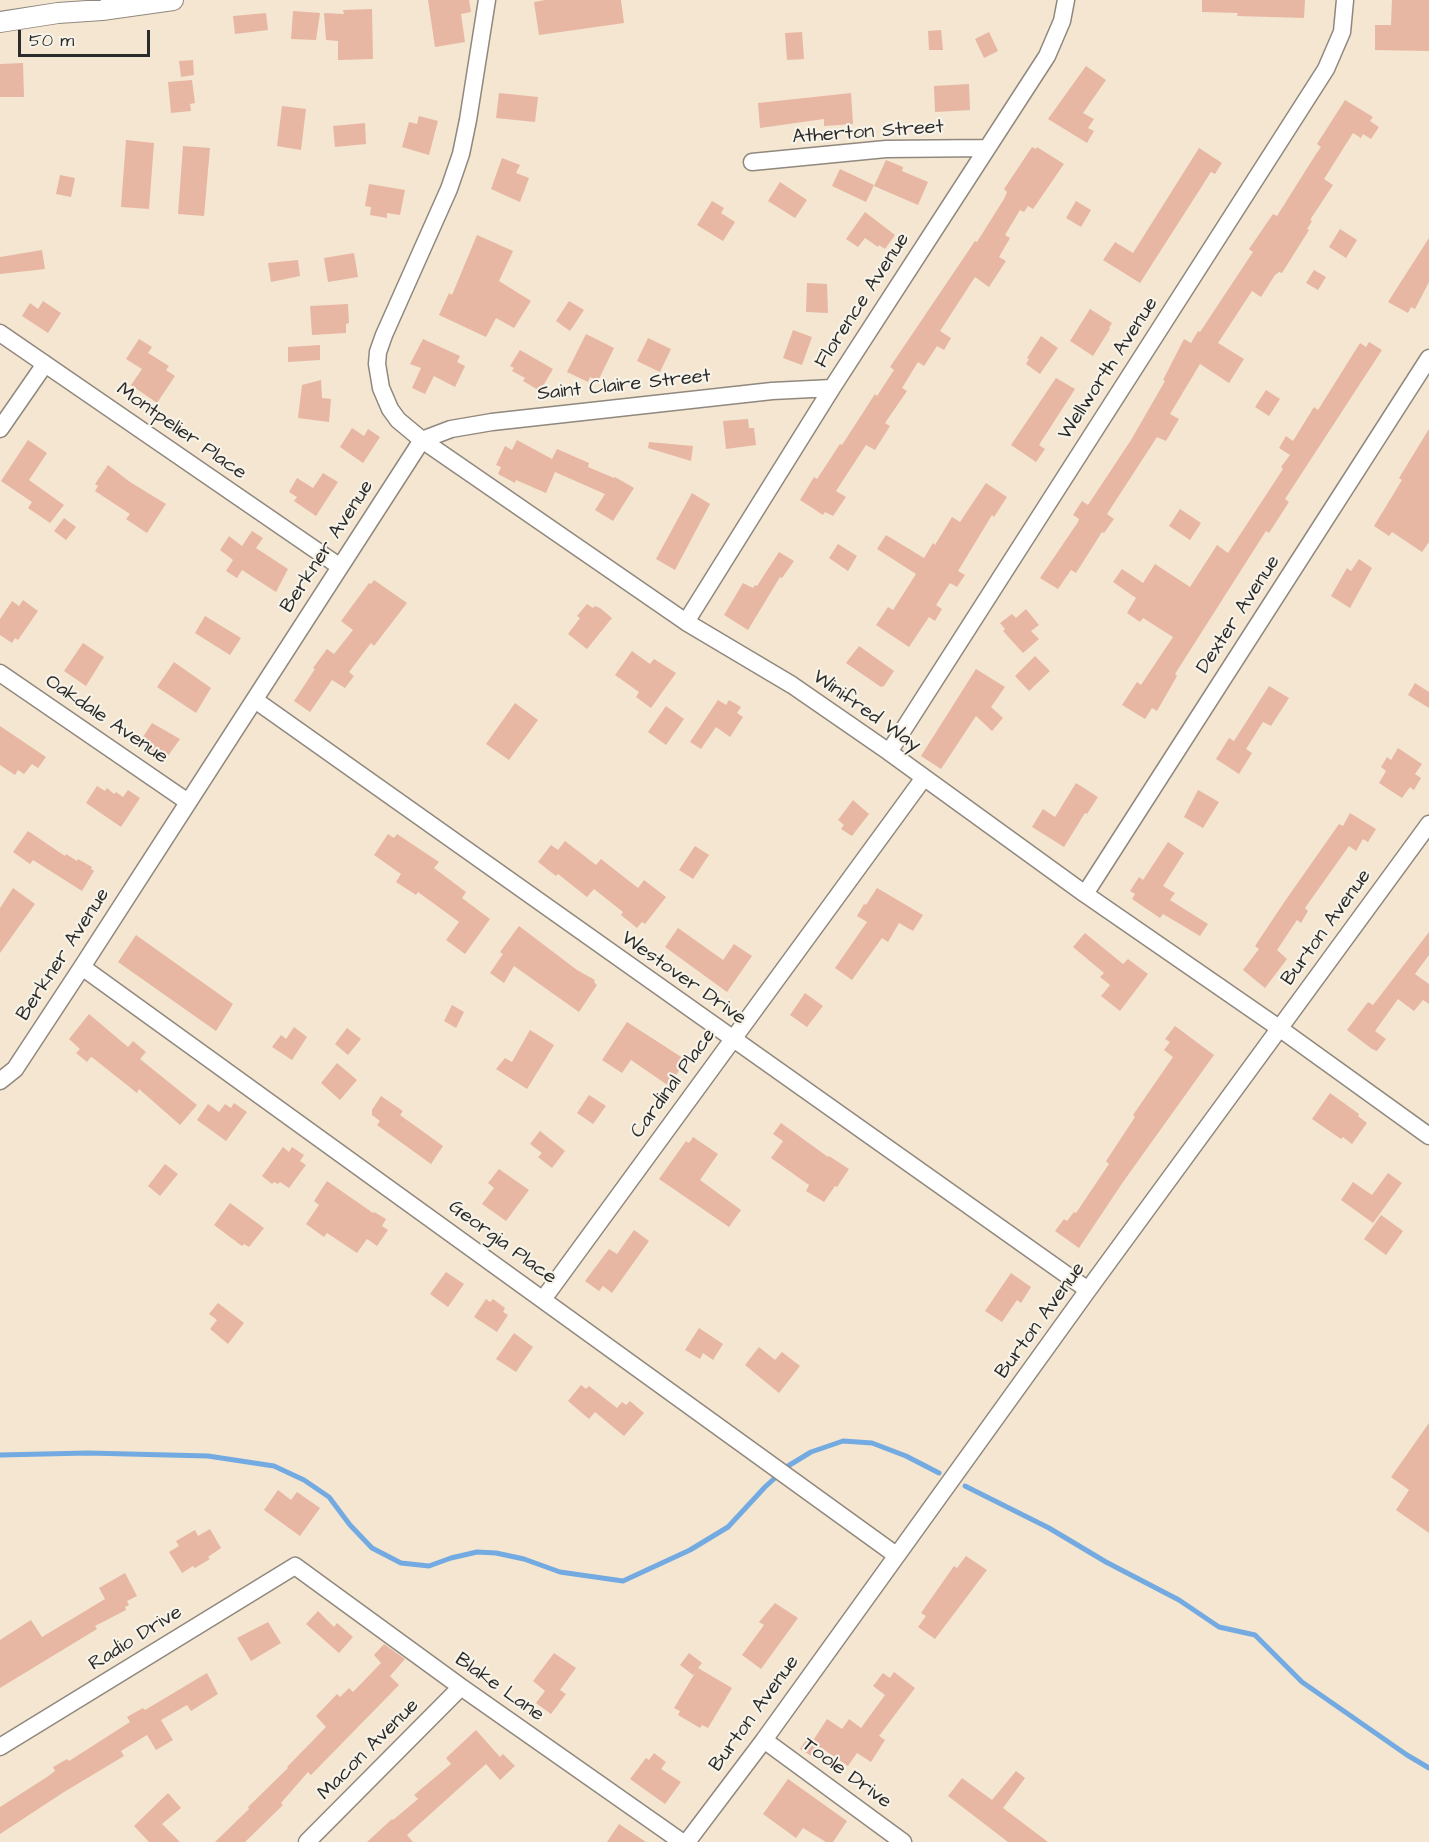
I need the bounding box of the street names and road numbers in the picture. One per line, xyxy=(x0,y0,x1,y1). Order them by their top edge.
street label: Atherton Street xyxy=(791,116,945,150)
street label: Florence Avenue xyxy=(810,229,916,373)
street label: Wellworth Avenue xyxy=(1054,293,1164,445)
street label: Saint Claire Street xyxy=(536,365,712,407)
street label: Montpelier Place xyxy=(111,378,251,486)
street label: Berkner Avenue xyxy=(276,476,380,618)
street label: Dexter Avenue xyxy=(1192,551,1286,679)
street label: Winifred Way xyxy=(807,666,925,758)
street label: Oakdale Avenue xyxy=(40,670,172,770)
street label: Burton Avenue xyxy=(1277,865,1377,991)
street label: Berkner Avenue xyxy=(12,884,116,1026)
street label: Westover Drive xyxy=(616,927,750,1031)
street label: Cardinal Place xyxy=(626,1025,722,1143)
street label: Georgia Place xyxy=(443,1196,561,1290)
street label: Burton Avenue xyxy=(991,1258,1091,1384)
street label: Radio Drive xyxy=(85,1601,187,1677)
street label: Blake Lane xyxy=(450,1648,548,1728)
street label: Burton Avenue xyxy=(705,1651,805,1777)
street label: Macon Avenue xyxy=(313,1694,425,1806)
street label: Toole Drive xyxy=(796,1733,896,1815)

